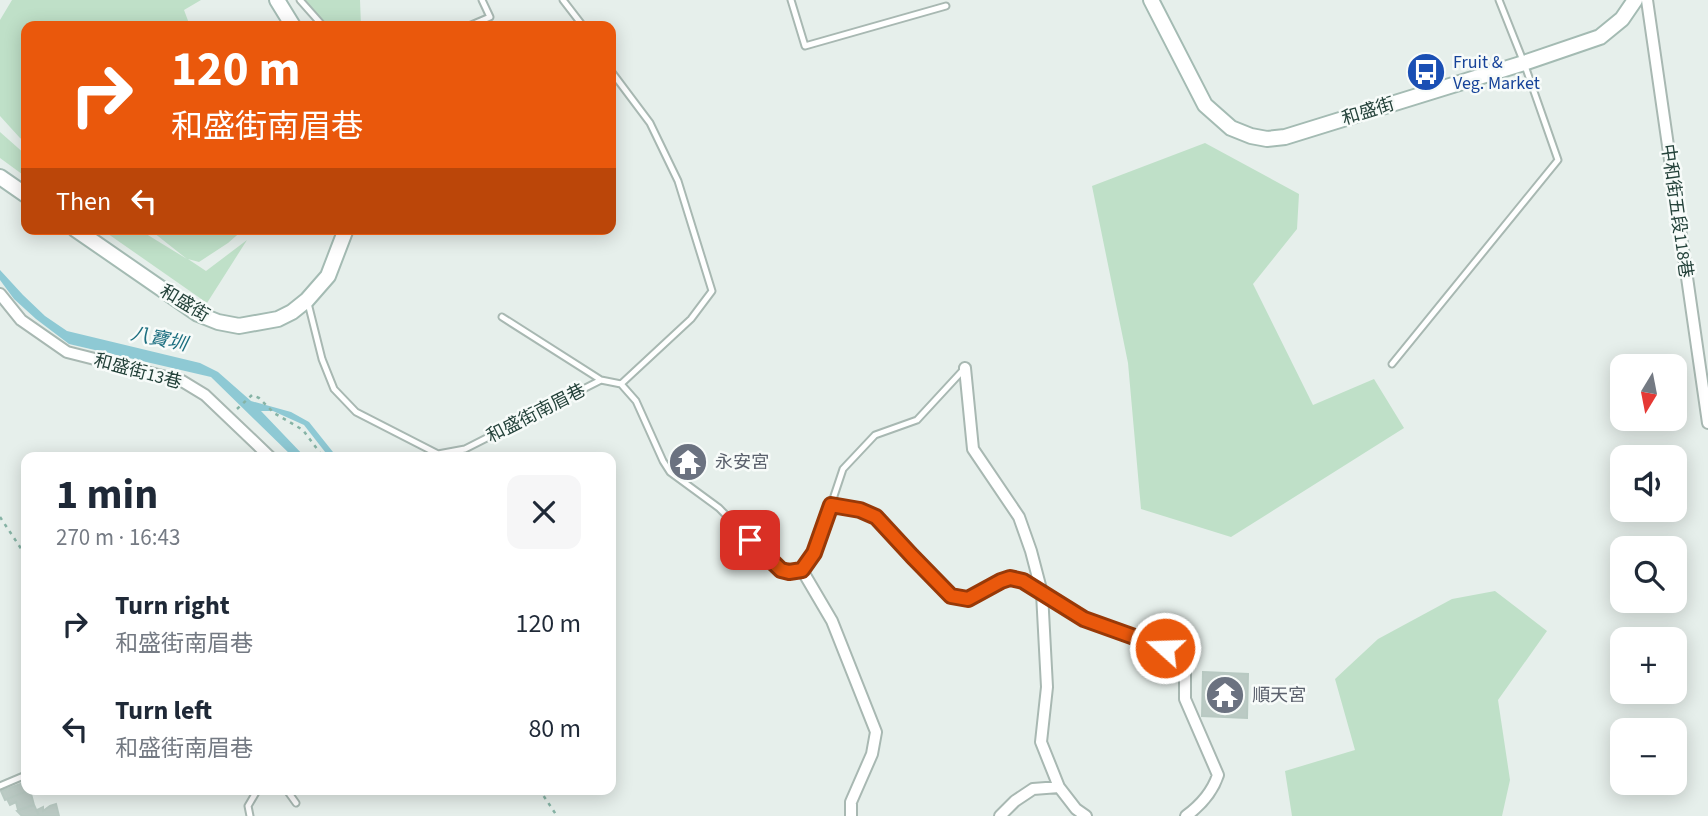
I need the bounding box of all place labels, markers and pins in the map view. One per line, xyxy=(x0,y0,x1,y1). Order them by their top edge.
place label: Fruit & Veg. Market xyxy=(1453,50,1540,96)
bus stop icon: Fruit & Veg. Market xyxy=(1405,51,1447,93)
temple icon: 永安宮 xyxy=(667,441,709,483)
place label: 永安宮 xyxy=(715,450,769,475)
pin xyxy=(720,510,780,570)
temple icon: 順天宮 xyxy=(1204,674,1246,716)
place label: 順天宮 xyxy=(1252,683,1306,708)

